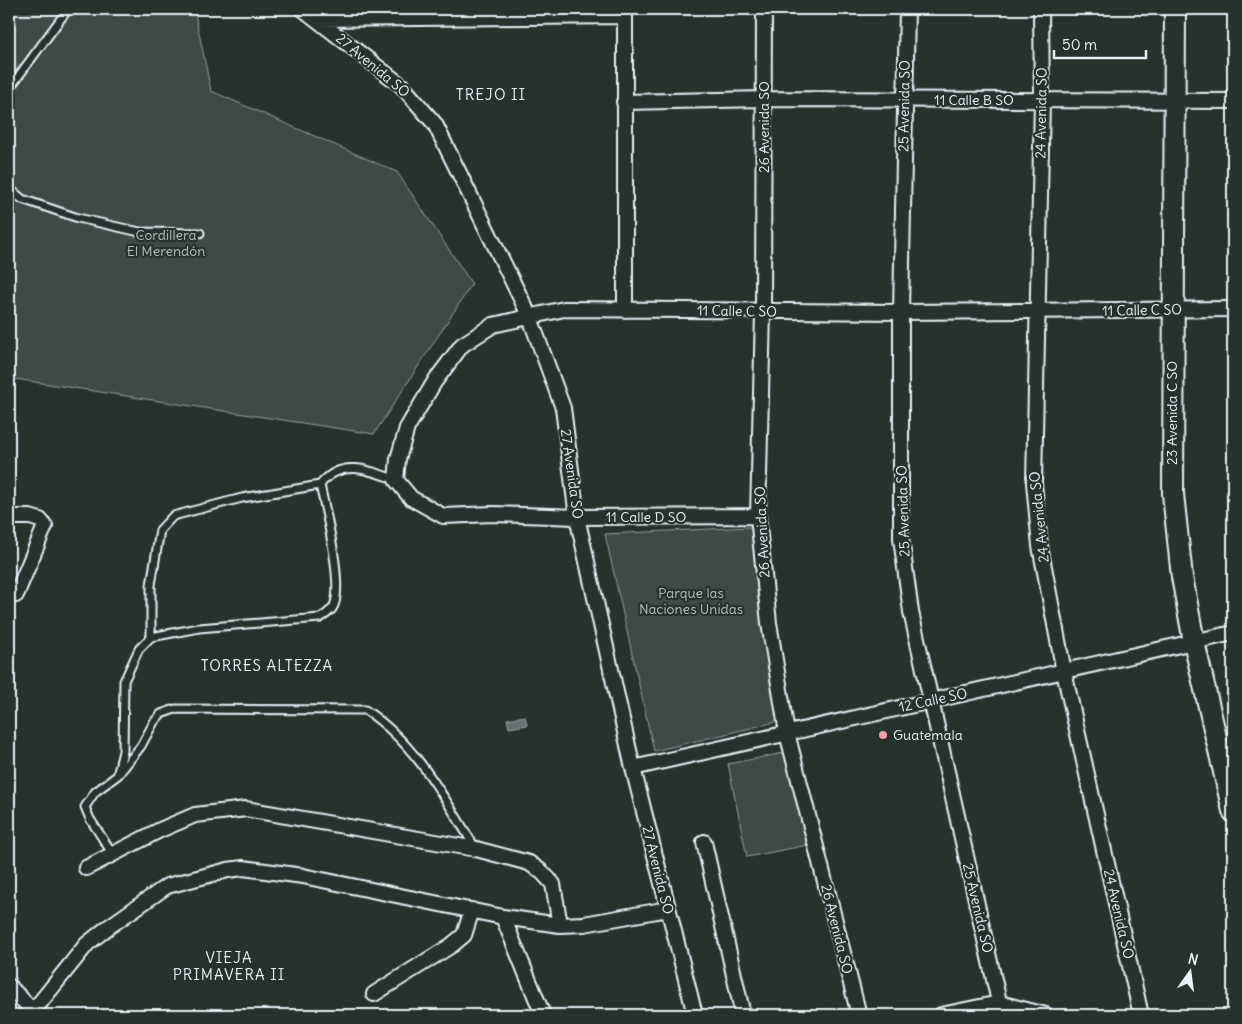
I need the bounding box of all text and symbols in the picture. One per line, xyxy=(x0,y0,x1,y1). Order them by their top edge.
scale bar xyxy=(1054,28,1147,60)
street label: 27 Avenida SO xyxy=(333,29,414,101)
text: 50 m xyxy=(1062,35,1097,54)
street label: 25 Avenida SO xyxy=(894,60,914,152)
street label: 24 Avenida SO xyxy=(1031,67,1051,159)
street label: 26 Avenida SO xyxy=(755,81,773,173)
district label: TREJO II xyxy=(456,85,526,104)
street label: 11 Calle B SO xyxy=(934,91,1014,109)
park label: Cordillera El Merendón xyxy=(127,226,205,260)
street label: 11 Calle C SO xyxy=(1102,300,1182,320)
street label: 11 Calle C SO xyxy=(697,301,777,321)
street label: 23 Avenida C SO xyxy=(1163,361,1181,465)
street label: 27 Avenida SO xyxy=(557,428,587,520)
street label: 25 Avenida SO xyxy=(892,465,914,557)
street label: 24 Avenida SO xyxy=(1025,470,1053,563)
street label: 26 Avenida SO xyxy=(751,486,773,578)
street label: 11 Calle D SO xyxy=(606,508,686,526)
park label: Parque las Naciones Unidas xyxy=(639,584,743,618)
district label: TORRES ALTEZZA xyxy=(201,656,333,675)
street label: 12 Calle SO xyxy=(897,684,969,716)
place label: Guatemala xyxy=(893,726,963,744)
marker: Guatemala xyxy=(877,729,889,741)
street label: 27 Avenida SO xyxy=(638,824,678,916)
street label: 25 Avenida SO xyxy=(959,861,997,955)
street label: 24 Avenida SO xyxy=(1100,867,1138,961)
street label: 26 Avenida SO xyxy=(817,882,857,976)
north arrow xyxy=(1164,946,1214,996)
district label: VIEJA PRIMAVERA II xyxy=(173,948,285,984)
text: N xyxy=(1186,949,1200,969)

